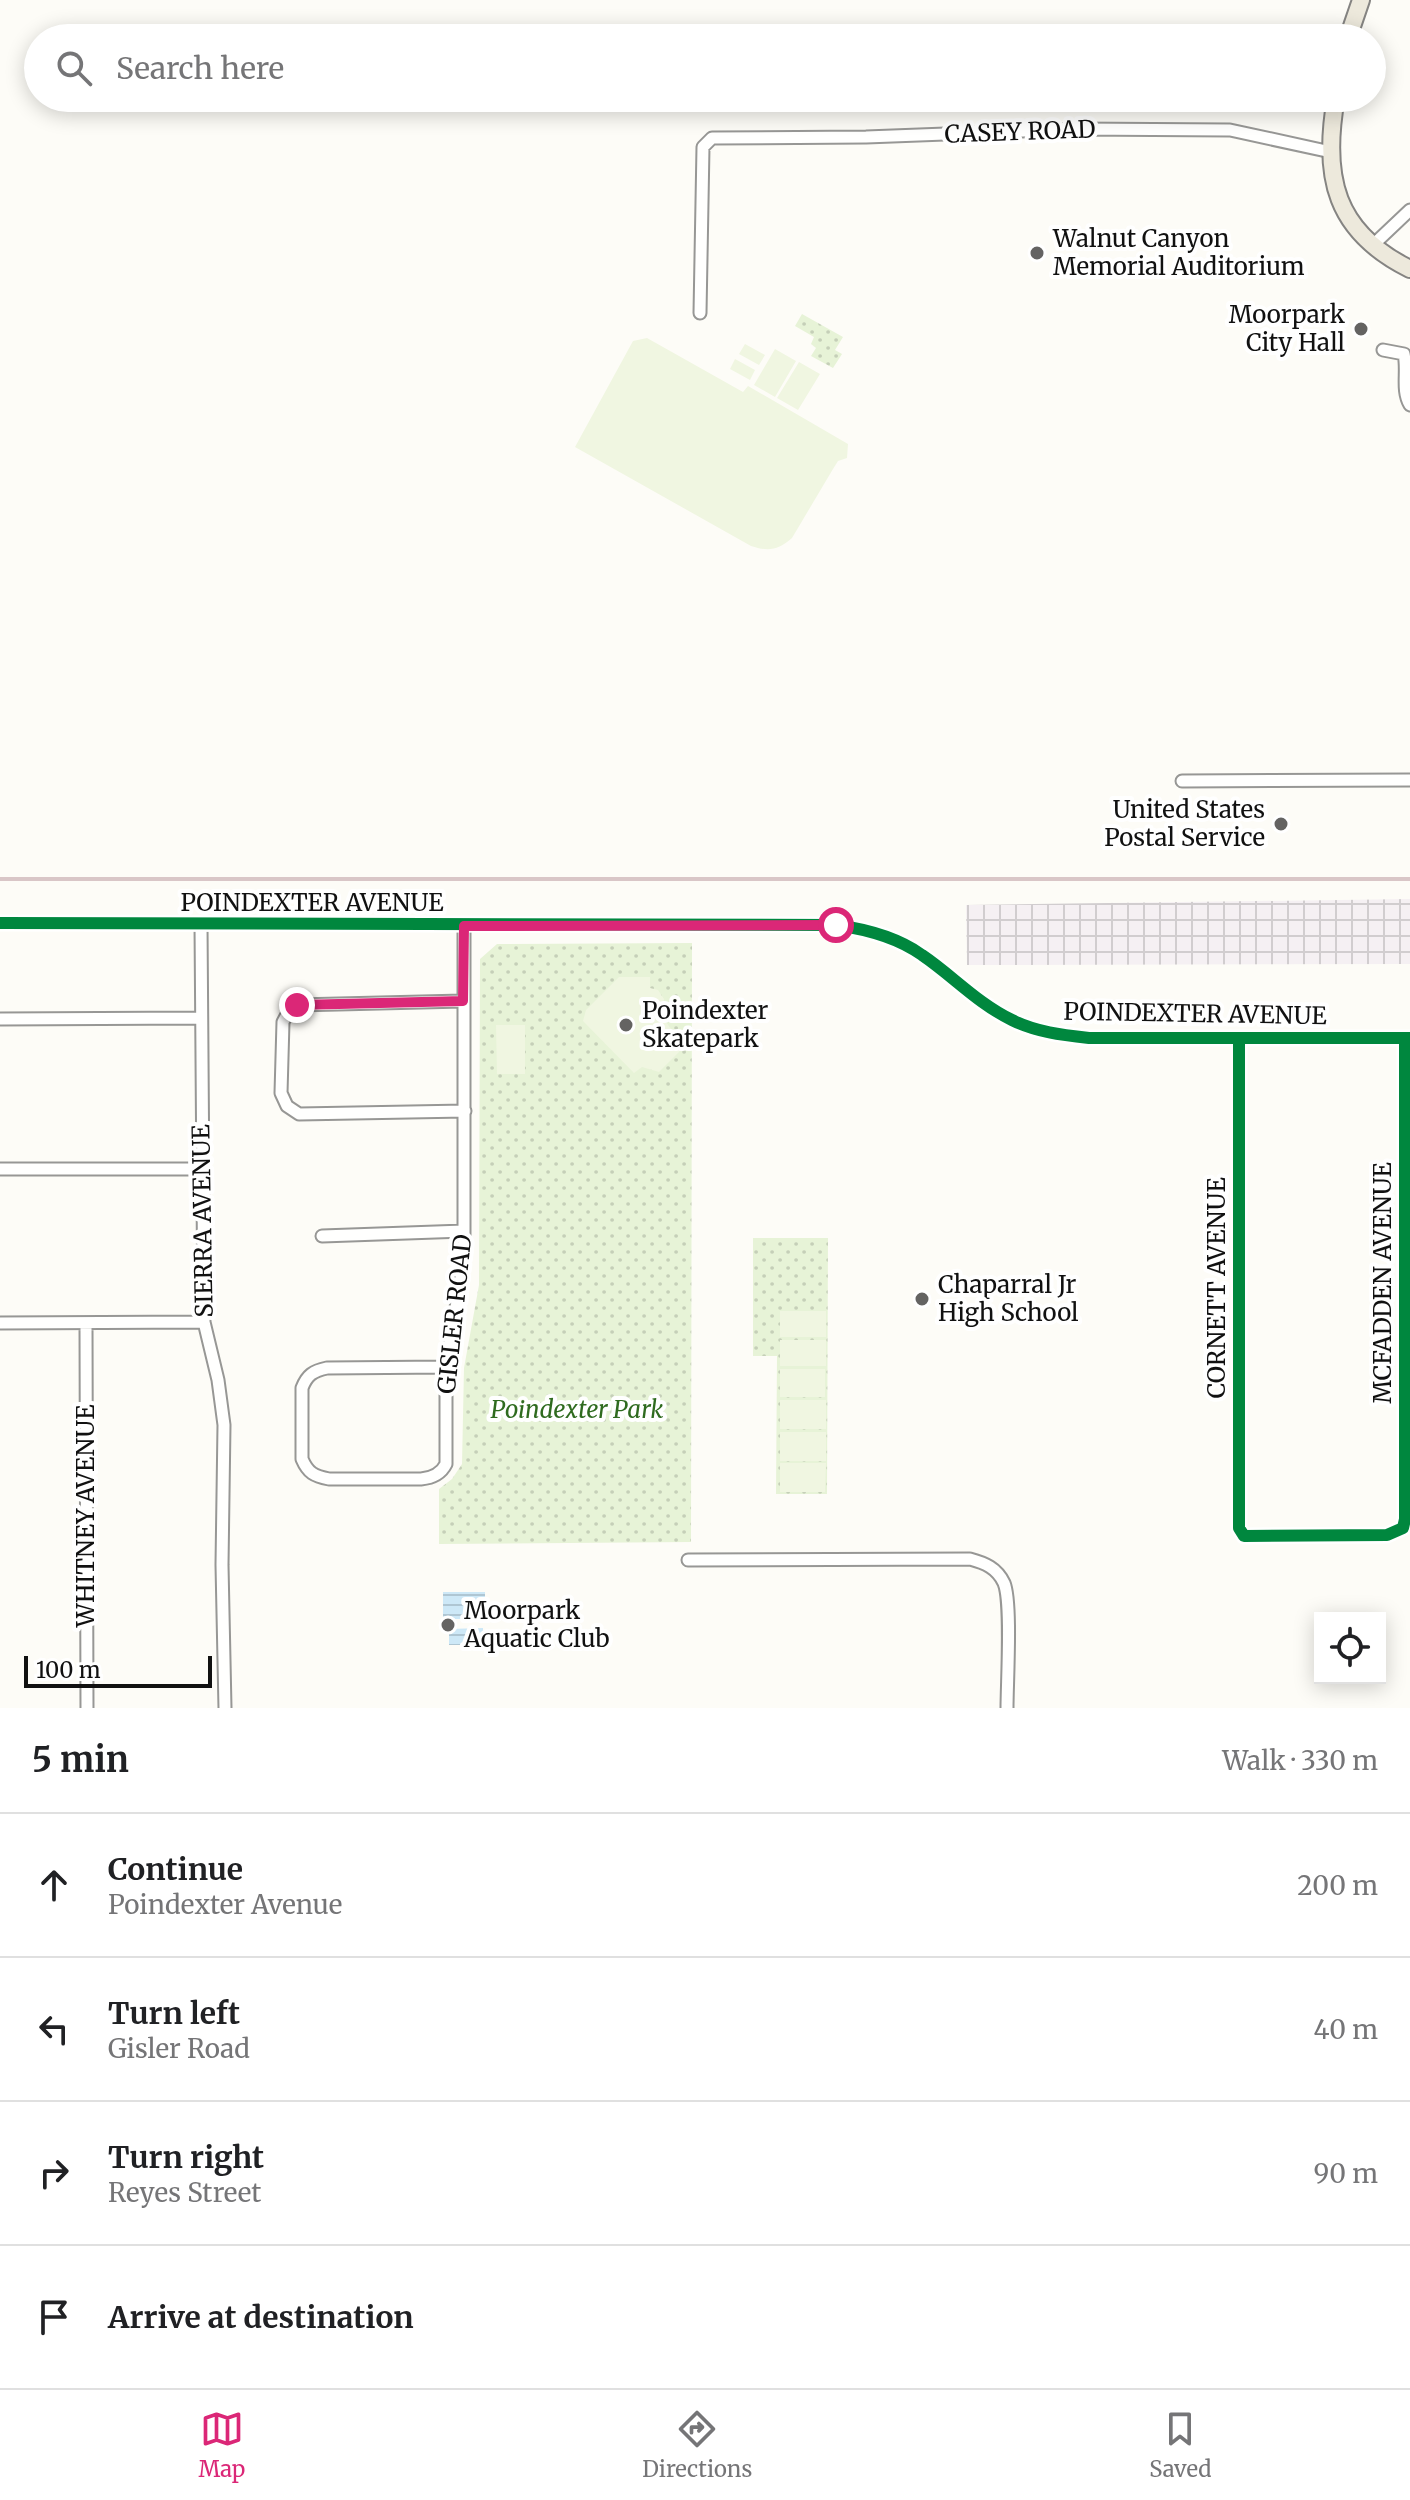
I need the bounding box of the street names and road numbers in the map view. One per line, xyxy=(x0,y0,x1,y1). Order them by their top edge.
street label: CASEY ROAD xyxy=(944,113,1096,150)
street label: POINDEXTER AVENUE xyxy=(180,887,444,918)
street label: POINDEXTER AVENUE xyxy=(1063,996,1328,1031)
street label: SIERRA AVENUE xyxy=(185,1123,220,1318)
street label: MCFADDEN AVENUE xyxy=(1367,1161,1398,1404)
street label: CORNETT AVENUE xyxy=(1201,1177,1232,1399)
street label: GISLER ROAD xyxy=(431,1233,478,1395)
street label: WHITNEY AVENUE xyxy=(70,1404,101,1628)

